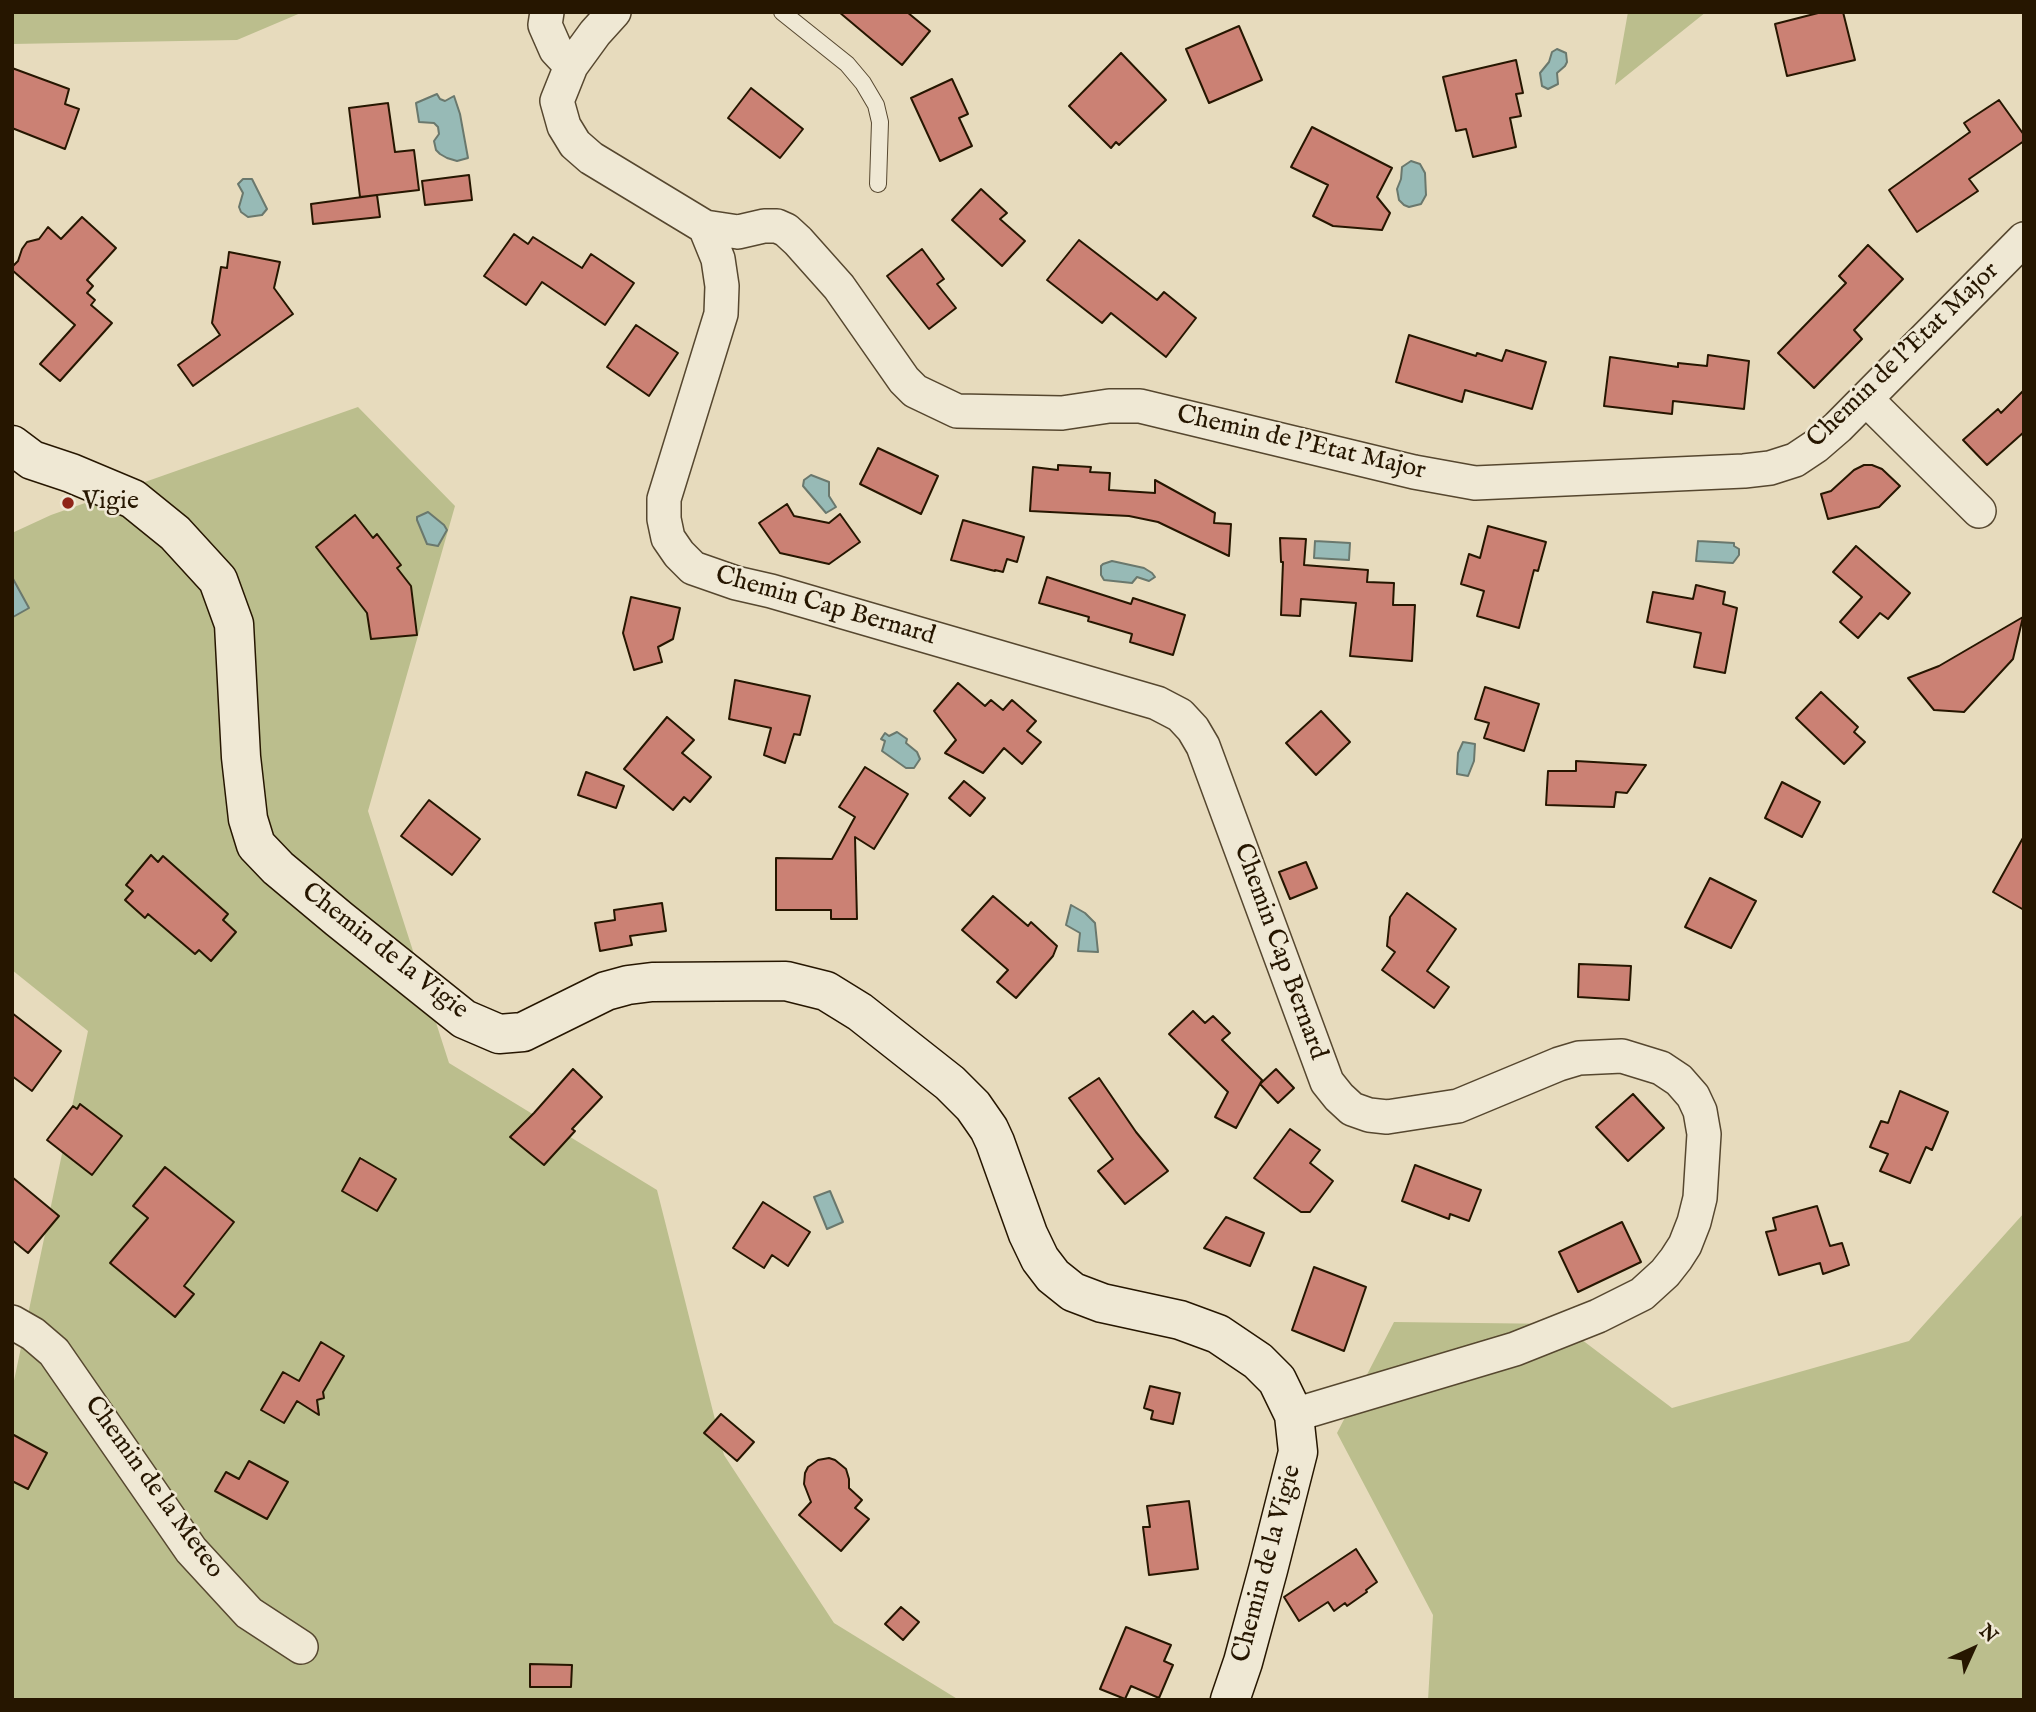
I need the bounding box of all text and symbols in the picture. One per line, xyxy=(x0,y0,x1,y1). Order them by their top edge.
street label: Chemin de l'Etat Major xyxy=(1802,256,2006,456)
street label: Chemin de l'Etat Major xyxy=(1173,400,1429,488)
place label: Vigie xyxy=(82,487,139,519)
marker: Vigie xyxy=(60,495,76,511)
street label: Chemin Cap Bernard xyxy=(711,561,939,653)
street label: Chemin Cap Bernard xyxy=(1225,840,1333,1064)
street label: Chemin de la Vigie xyxy=(294,877,474,1027)
street label: Chemin de la Meteo xyxy=(76,1391,230,1585)
street label: Chemin de la Vigie xyxy=(1227,1462,1309,1666)
north arrow xyxy=(1938,1614,2008,1684)
text: N xyxy=(1974,1620,2002,1648)

